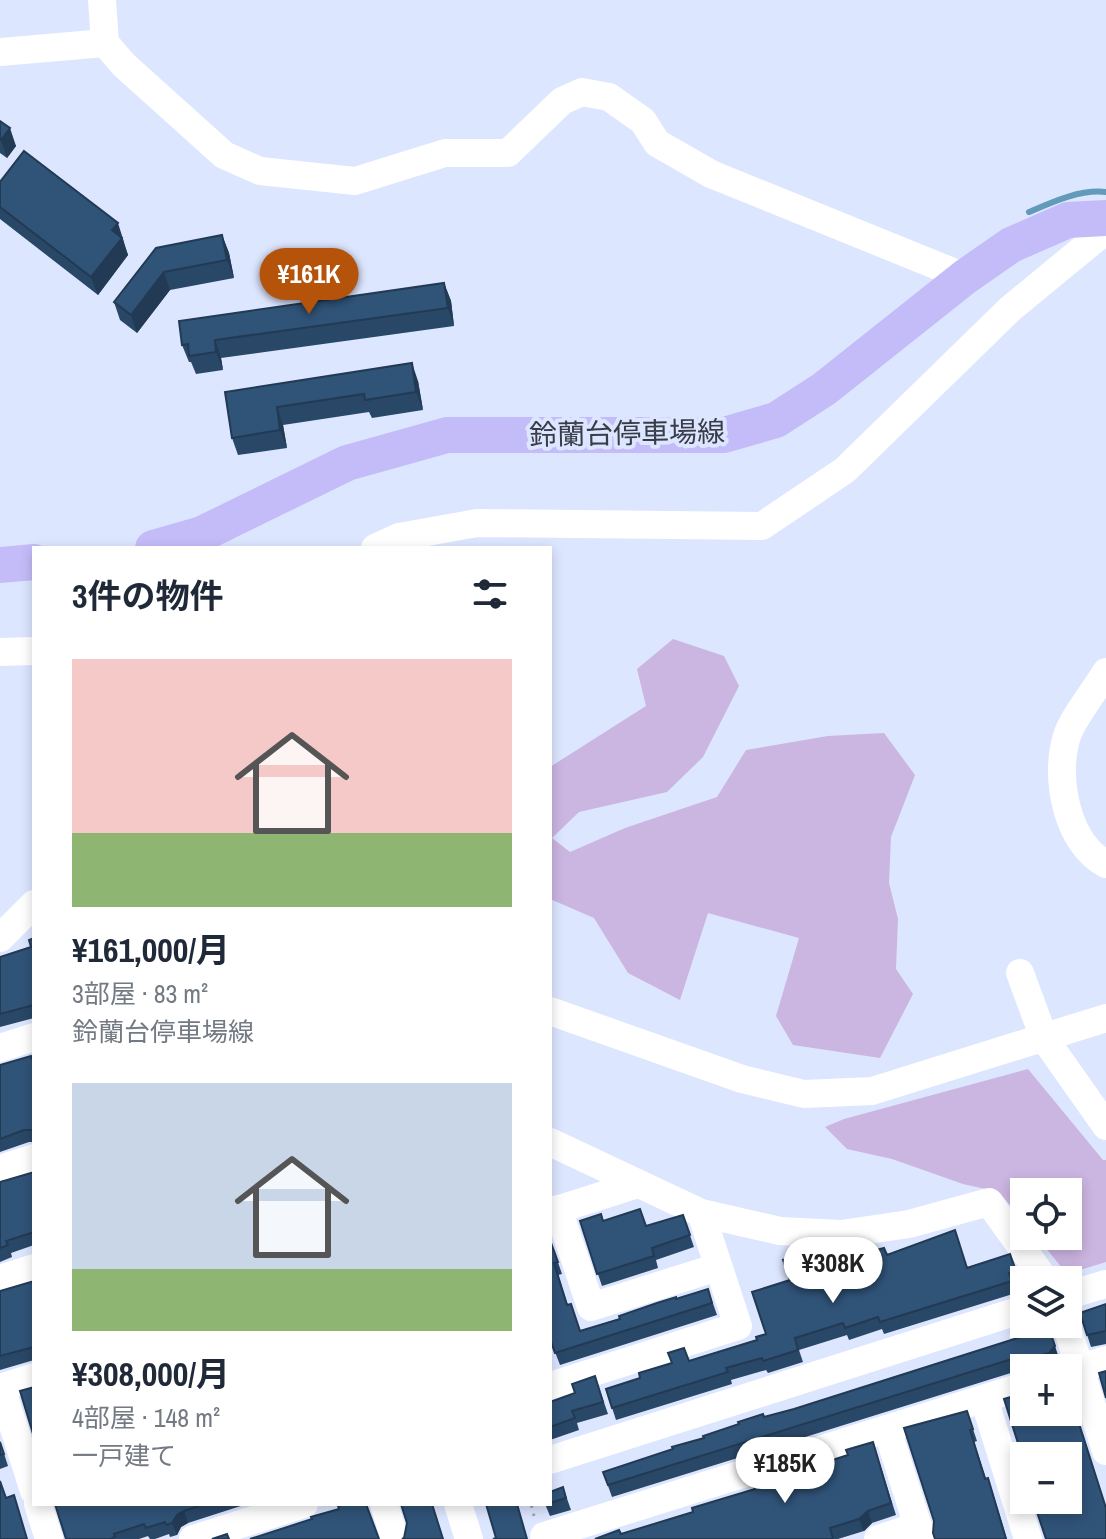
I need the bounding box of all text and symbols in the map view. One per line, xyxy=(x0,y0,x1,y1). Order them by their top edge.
pin: ¥161K xyxy=(253,248,365,316)
text: ¥161K xyxy=(278,256,340,291)
street label: 鈴蘭台停車場線 xyxy=(529,412,725,454)
icon: filters xyxy=(468,572,512,616)
text: 3件の物件 xyxy=(72,573,224,619)
icon: home xyxy=(220,711,364,855)
text: ¥161,000/月 xyxy=(72,927,230,973)
text: 3部屋 · 83 m² xyxy=(72,976,208,1011)
text: 鈴蘭台停車場線 xyxy=(72,1014,254,1049)
icon: home xyxy=(220,1135,364,1279)
map controls xyxy=(1010,1178,1082,1514)
button: locate xyxy=(1010,1178,1082,1250)
pin: ¥308K xyxy=(777,1237,889,1305)
text: ¥308K xyxy=(802,1245,864,1280)
button: layers xyxy=(1010,1266,1082,1338)
text: ¥308,000/月 xyxy=(72,1351,230,1397)
button: + xyxy=(1010,1354,1082,1426)
text: 4部屋 · 148 m² xyxy=(72,1400,220,1435)
pin: ¥185K xyxy=(729,1437,841,1505)
text: 一戸建て xyxy=(72,1438,176,1473)
button: − xyxy=(1010,1442,1082,1514)
text: ¥185K xyxy=(754,1445,816,1480)

